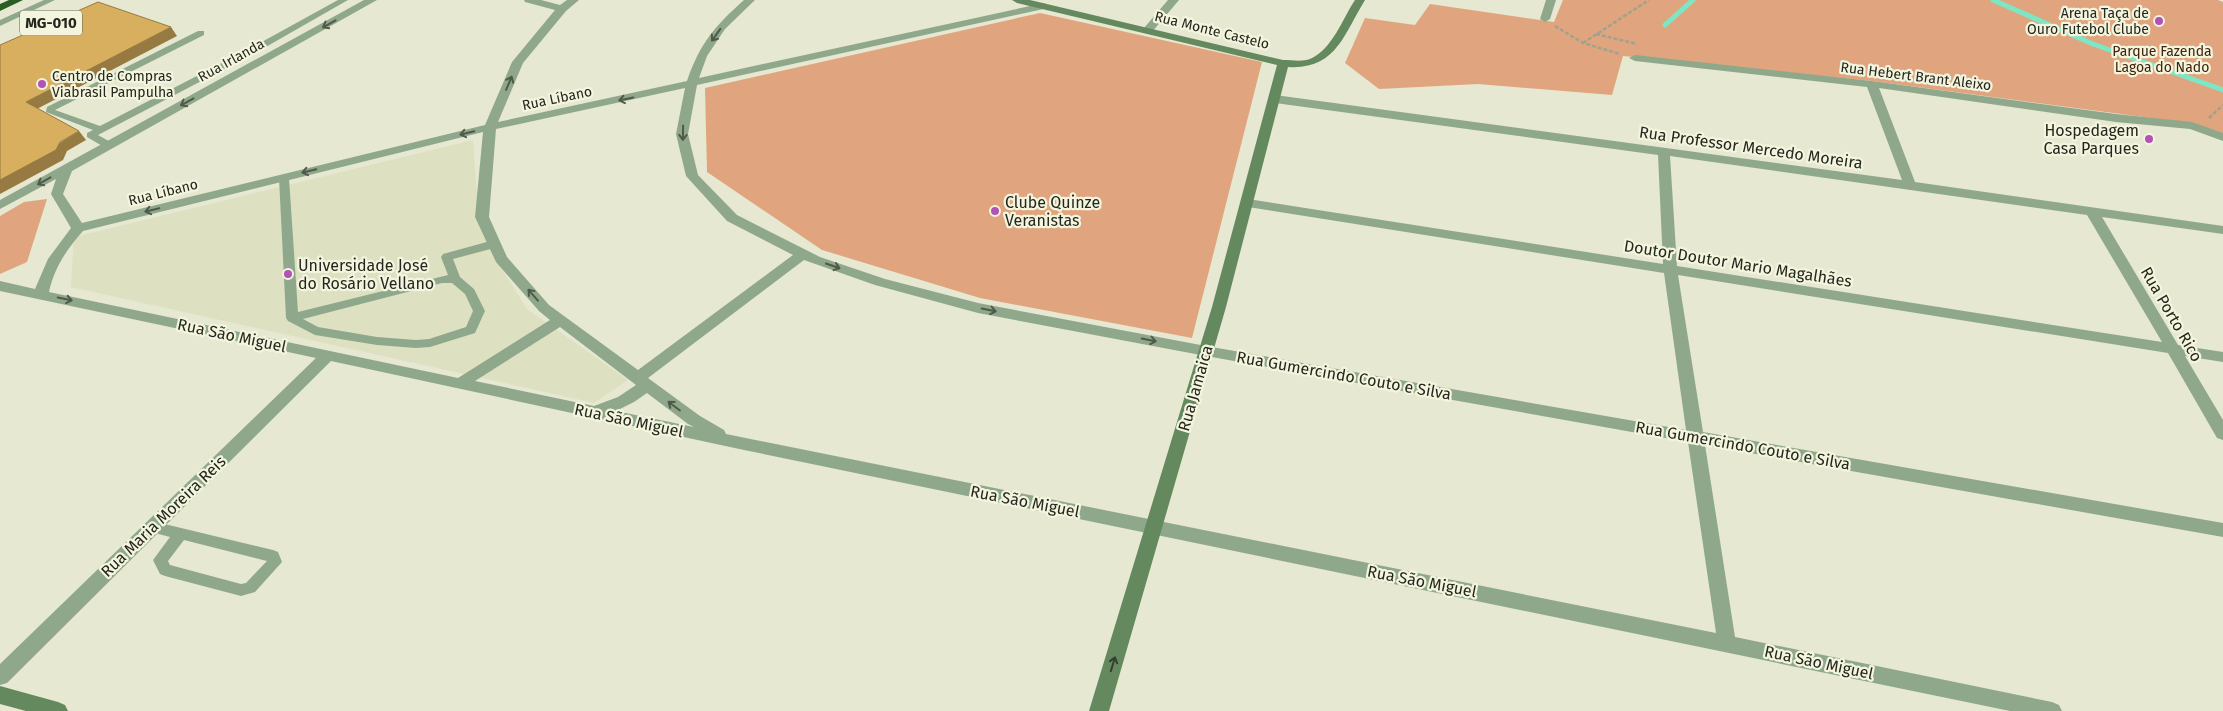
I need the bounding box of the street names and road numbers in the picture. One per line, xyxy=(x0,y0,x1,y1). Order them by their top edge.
street label: Rua Monte Castelo xyxy=(1153,8,1271,53)
road number: MG-010 xyxy=(20,10,82,36)
street label: Rua Irlanda xyxy=(195,35,267,86)
street label: Rua Hebert Brant Aleixo xyxy=(1840,59,1992,94)
street label: Rua Líbano xyxy=(521,83,594,114)
street label: Rua Professor Mercedo Moreira xyxy=(1638,122,1864,173)
street label: Rua Líbano xyxy=(127,176,200,209)
street label: Doutor Doutor Mario Magalhães xyxy=(1623,236,1853,291)
street label: Rua Porto Rico xyxy=(2137,263,2206,365)
street label: Rua São Miguel xyxy=(176,315,288,356)
street label: Rua Jamaica xyxy=(1174,343,1217,433)
street label: Rua Gumercindo Couto e Silva xyxy=(1235,347,1453,404)
street label: Rua São Miguel xyxy=(573,400,685,441)
street label: Rua Gumercindo Couto e Silva xyxy=(1634,417,1852,474)
street label: Rua Maria Moreira Reis xyxy=(97,452,230,581)
street label: Rua São Miguel xyxy=(969,482,1081,521)
street label: Rua São Miguel xyxy=(1366,562,1478,601)
street label: Rua São Miguel xyxy=(1763,642,1875,683)

